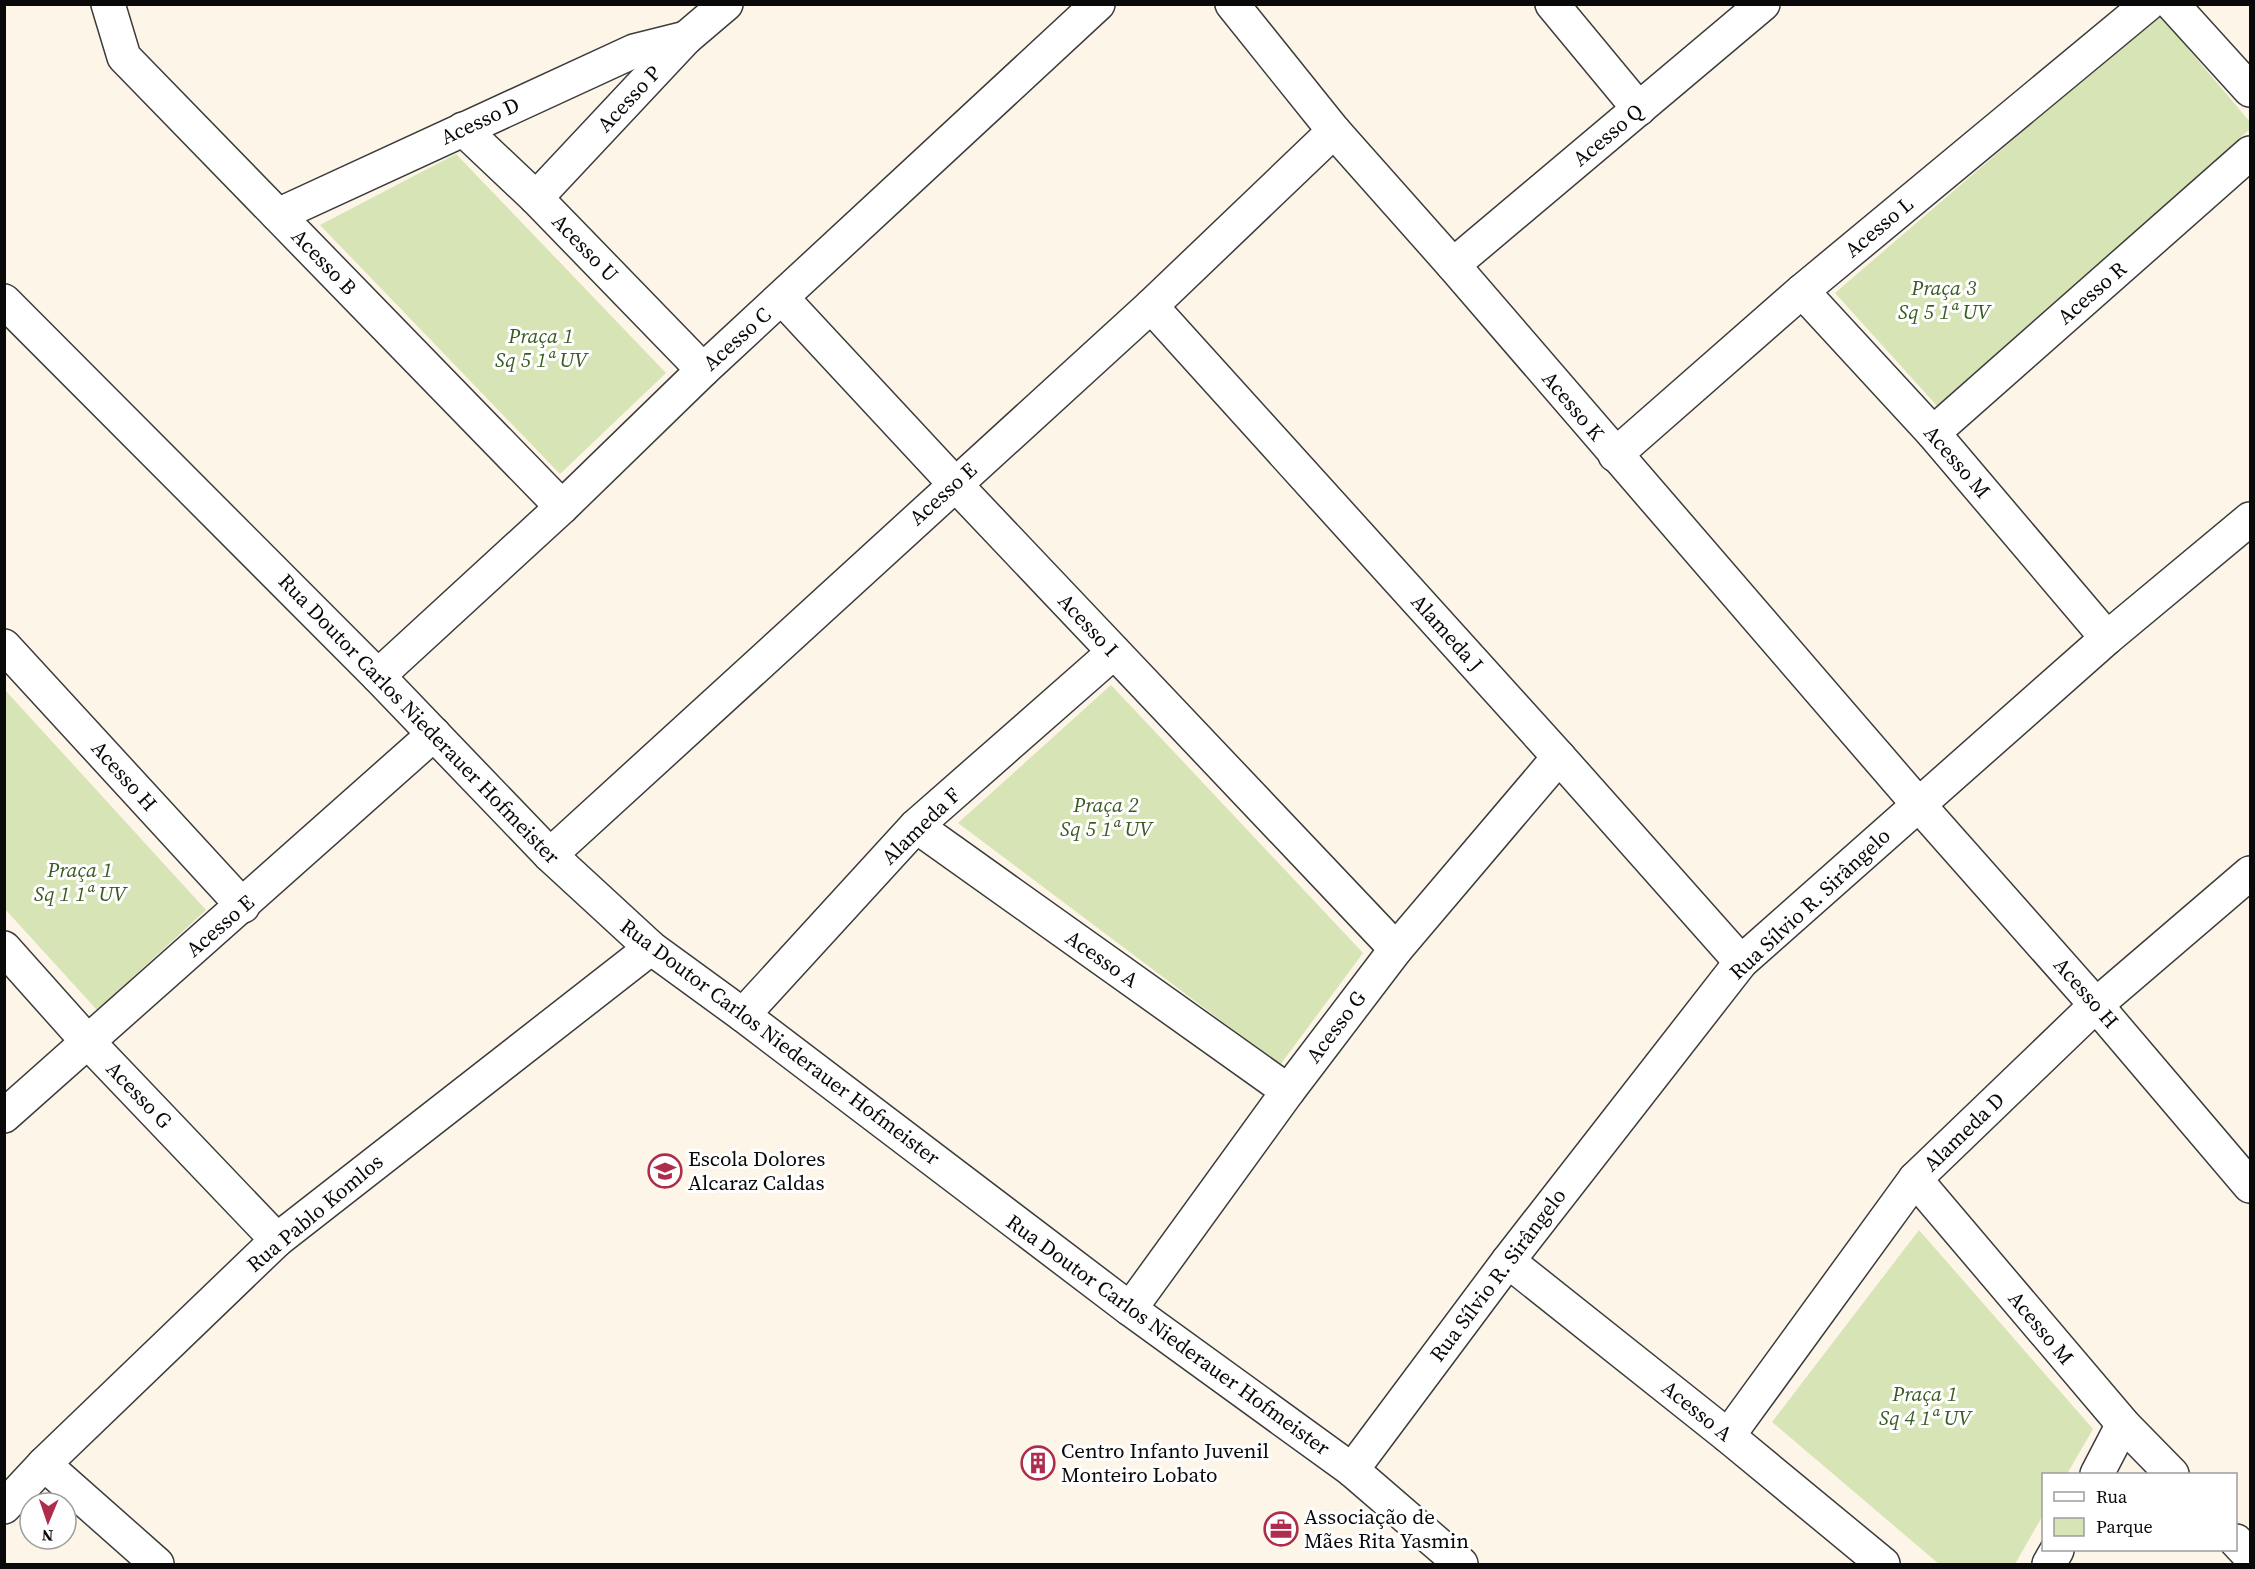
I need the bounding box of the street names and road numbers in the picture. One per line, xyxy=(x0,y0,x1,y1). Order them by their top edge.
street label: Acesso P xyxy=(590,59,667,138)
street label: Acesso D xyxy=(436,90,524,151)
street label: Acesso Q xyxy=(1566,97,1649,173)
street label: Acesso L xyxy=(1838,189,1919,264)
street label: Acesso U xyxy=(546,207,625,288)
street label: Acesso B xyxy=(285,222,363,301)
street label: Acesso R xyxy=(2051,254,2133,331)
street label: Acesso C xyxy=(696,300,777,377)
street label: Acesso K xyxy=(1536,365,1611,447)
street label: Acesso M xyxy=(1918,419,1997,504)
street label: Acesso E xyxy=(903,455,983,532)
street label: Rua Doutor Carlos Niederauer Hofmeister xyxy=(272,567,567,870)
street label: Acesso I xyxy=(1052,587,1125,663)
street label: Alameda J xyxy=(1405,588,1490,678)
street label: Acesso H xyxy=(85,734,164,817)
street label: Alameda F xyxy=(875,781,967,871)
street label: Rua Sílvio R. Sirângelo xyxy=(1723,821,1896,986)
street label: Acesso E xyxy=(179,888,260,963)
street label: Rua Doutor Carlos Niederauer Hofmeister xyxy=(614,912,946,1172)
street label: Acesso A xyxy=(1060,923,1145,994)
street label: Acesso H xyxy=(2047,951,2125,1035)
street label: Acesso G xyxy=(1299,985,1372,1069)
street label: Acesso G xyxy=(100,1055,179,1135)
street label: Alameda D xyxy=(1917,1086,2011,1178)
street label: Rua Pablo Komlos xyxy=(240,1147,389,1278)
street label: Rua Sílvio R. Sirângelo xyxy=(1423,1182,1572,1367)
street label: Rua Doutor Carlos Niederauer Hofmeister xyxy=(1001,1207,1336,1462)
street label: Acesso M xyxy=(2002,1285,2081,1371)
street label: Acesso A xyxy=(1656,1373,1739,1448)

